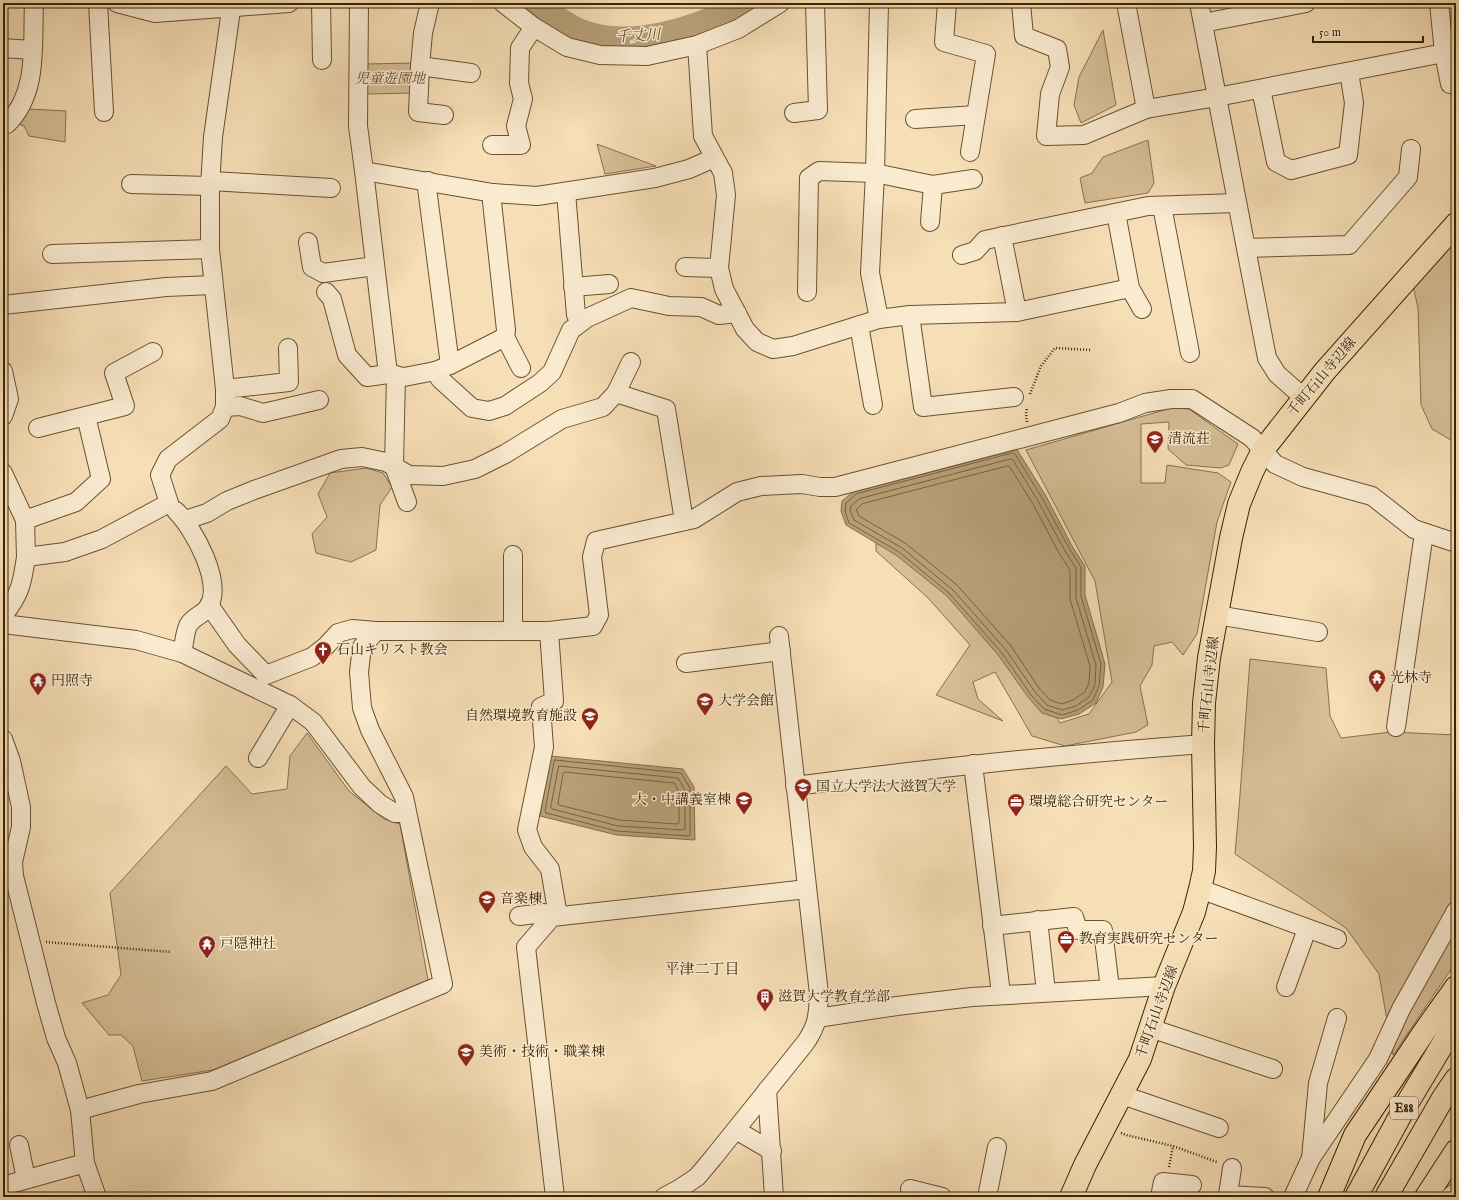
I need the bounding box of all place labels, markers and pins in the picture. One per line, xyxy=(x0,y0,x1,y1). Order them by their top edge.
school or university icon: 清流荘 xyxy=(1145,429,1165,454)
place label: 清流荘 xyxy=(1168,430,1210,448)
church icon: 石山キリスト教会 xyxy=(313,640,333,665)
place label: 石山キリスト教会 xyxy=(336,641,448,659)
temple icon: 光林寺 xyxy=(1367,668,1387,693)
place label: 光林寺 xyxy=(1390,669,1432,687)
temple icon: 円照寺 xyxy=(28,671,48,696)
place label: 円照寺 xyxy=(51,672,93,690)
school or university icon: 大学会館 xyxy=(695,691,715,716)
place label: 大学会館 xyxy=(718,692,774,710)
school or university icon: 自然環境教育施設 xyxy=(580,706,600,731)
place label: 自然環境教育施設 xyxy=(465,707,577,725)
school or university icon: 国立大学法人滋賀大学 xyxy=(793,777,813,802)
place label: 国立大学法人滋賀大学 xyxy=(816,778,956,796)
school or university icon: 大・中講義室棟 xyxy=(734,790,754,815)
place label: 大・中講義室棟 xyxy=(633,791,731,809)
office icon: 環境総合研究センター xyxy=(1006,792,1026,817)
place label: 環境総合研究センター xyxy=(1029,793,1168,811)
school or university icon: 音楽棟 xyxy=(477,889,497,914)
place label: 音楽棟 xyxy=(500,890,542,908)
office icon: 教育実践研究センター xyxy=(1056,929,1076,954)
place label: 教育実践研究センター xyxy=(1079,930,1218,948)
temple icon: 戸隠神社 xyxy=(197,934,217,959)
place label: 戸隠神社 xyxy=(220,935,276,953)
building icon: 滋賀大学教育学部 xyxy=(755,987,775,1012)
place label: 滋賀大学教育学部 xyxy=(778,988,890,1006)
school or university icon: 美術・技術・職業棟 xyxy=(456,1042,476,1067)
place label: 美術・技術・職業棟 xyxy=(479,1043,605,1061)

